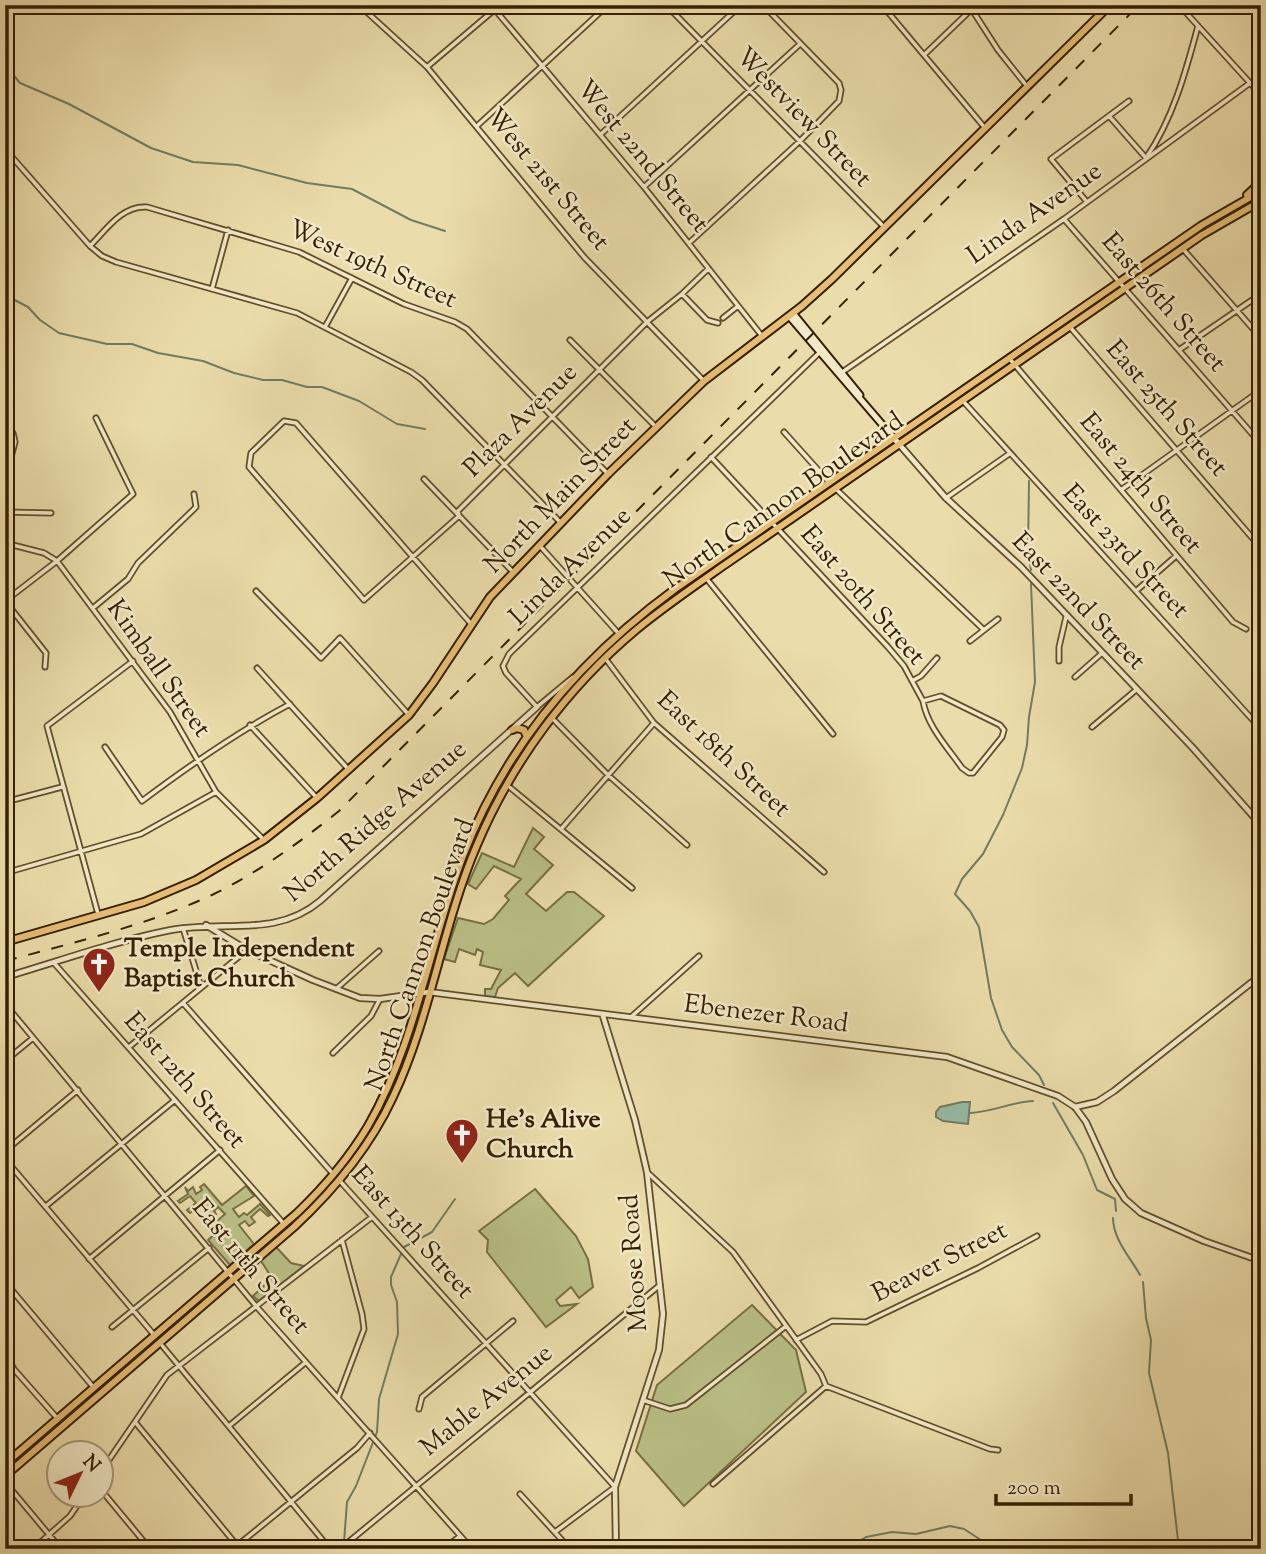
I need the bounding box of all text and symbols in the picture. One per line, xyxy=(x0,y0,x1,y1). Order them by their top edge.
street label: Westview Street xyxy=(726,40,880,196)
street label: West 22nd Street xyxy=(567,72,717,242)
street label: West 21st Street xyxy=(476,101,618,259)
street label: Linda Avenue xyxy=(960,154,1110,274)
street label: West 19th Street xyxy=(282,211,462,319)
street label: East 26th Street xyxy=(1092,225,1234,381)
street label: East 25th Street xyxy=(1096,333,1236,485)
street label: Plaza Avenue xyxy=(456,356,586,486)
street label: North Cannon Boulevard xyxy=(656,404,912,598)
street label: East 24th Street xyxy=(1070,405,1210,563)
street label: North Main Street xyxy=(476,409,646,583)
street label: East 23rd Street xyxy=(1053,477,1197,628)
street label: Linda Avenue xyxy=(502,499,640,635)
street label: East 20th Street xyxy=(791,518,933,674)
street label: East 22nd Street xyxy=(1002,525,1154,679)
street label: Kimball Street xyxy=(97,593,219,746)
street label: East 18th Street xyxy=(648,683,798,827)
street label: North Ridge Avenue xyxy=(277,732,475,912)
street label: North Cannon Boulevard xyxy=(357,813,485,1096)
place label: Temple Independent Baptist Church xyxy=(124,931,355,998)
church icon: Temple Independent Baptist Church xyxy=(80,945,118,994)
street label: Ebenezer Road xyxy=(682,987,851,1043)
street label: East 12th Street xyxy=(114,1005,254,1157)
place label: He's Alive Church xyxy=(486,1102,601,1169)
church icon: He's Alive Church xyxy=(443,1116,481,1165)
street label: East 13th Street xyxy=(342,1158,482,1308)
street label: East 11th Street xyxy=(182,1191,318,1343)
street label: Moose Road xyxy=(612,1192,658,1333)
street label: Beaver Street xyxy=(866,1213,1014,1313)
street label: Mable Avenue xyxy=(413,1336,561,1466)
north arrow xyxy=(46,1438,116,1508)
text: N xyxy=(76,1449,106,1479)
scale bar xyxy=(996,1463,1131,1507)
text: 200 m xyxy=(1007,1474,1061,1504)

